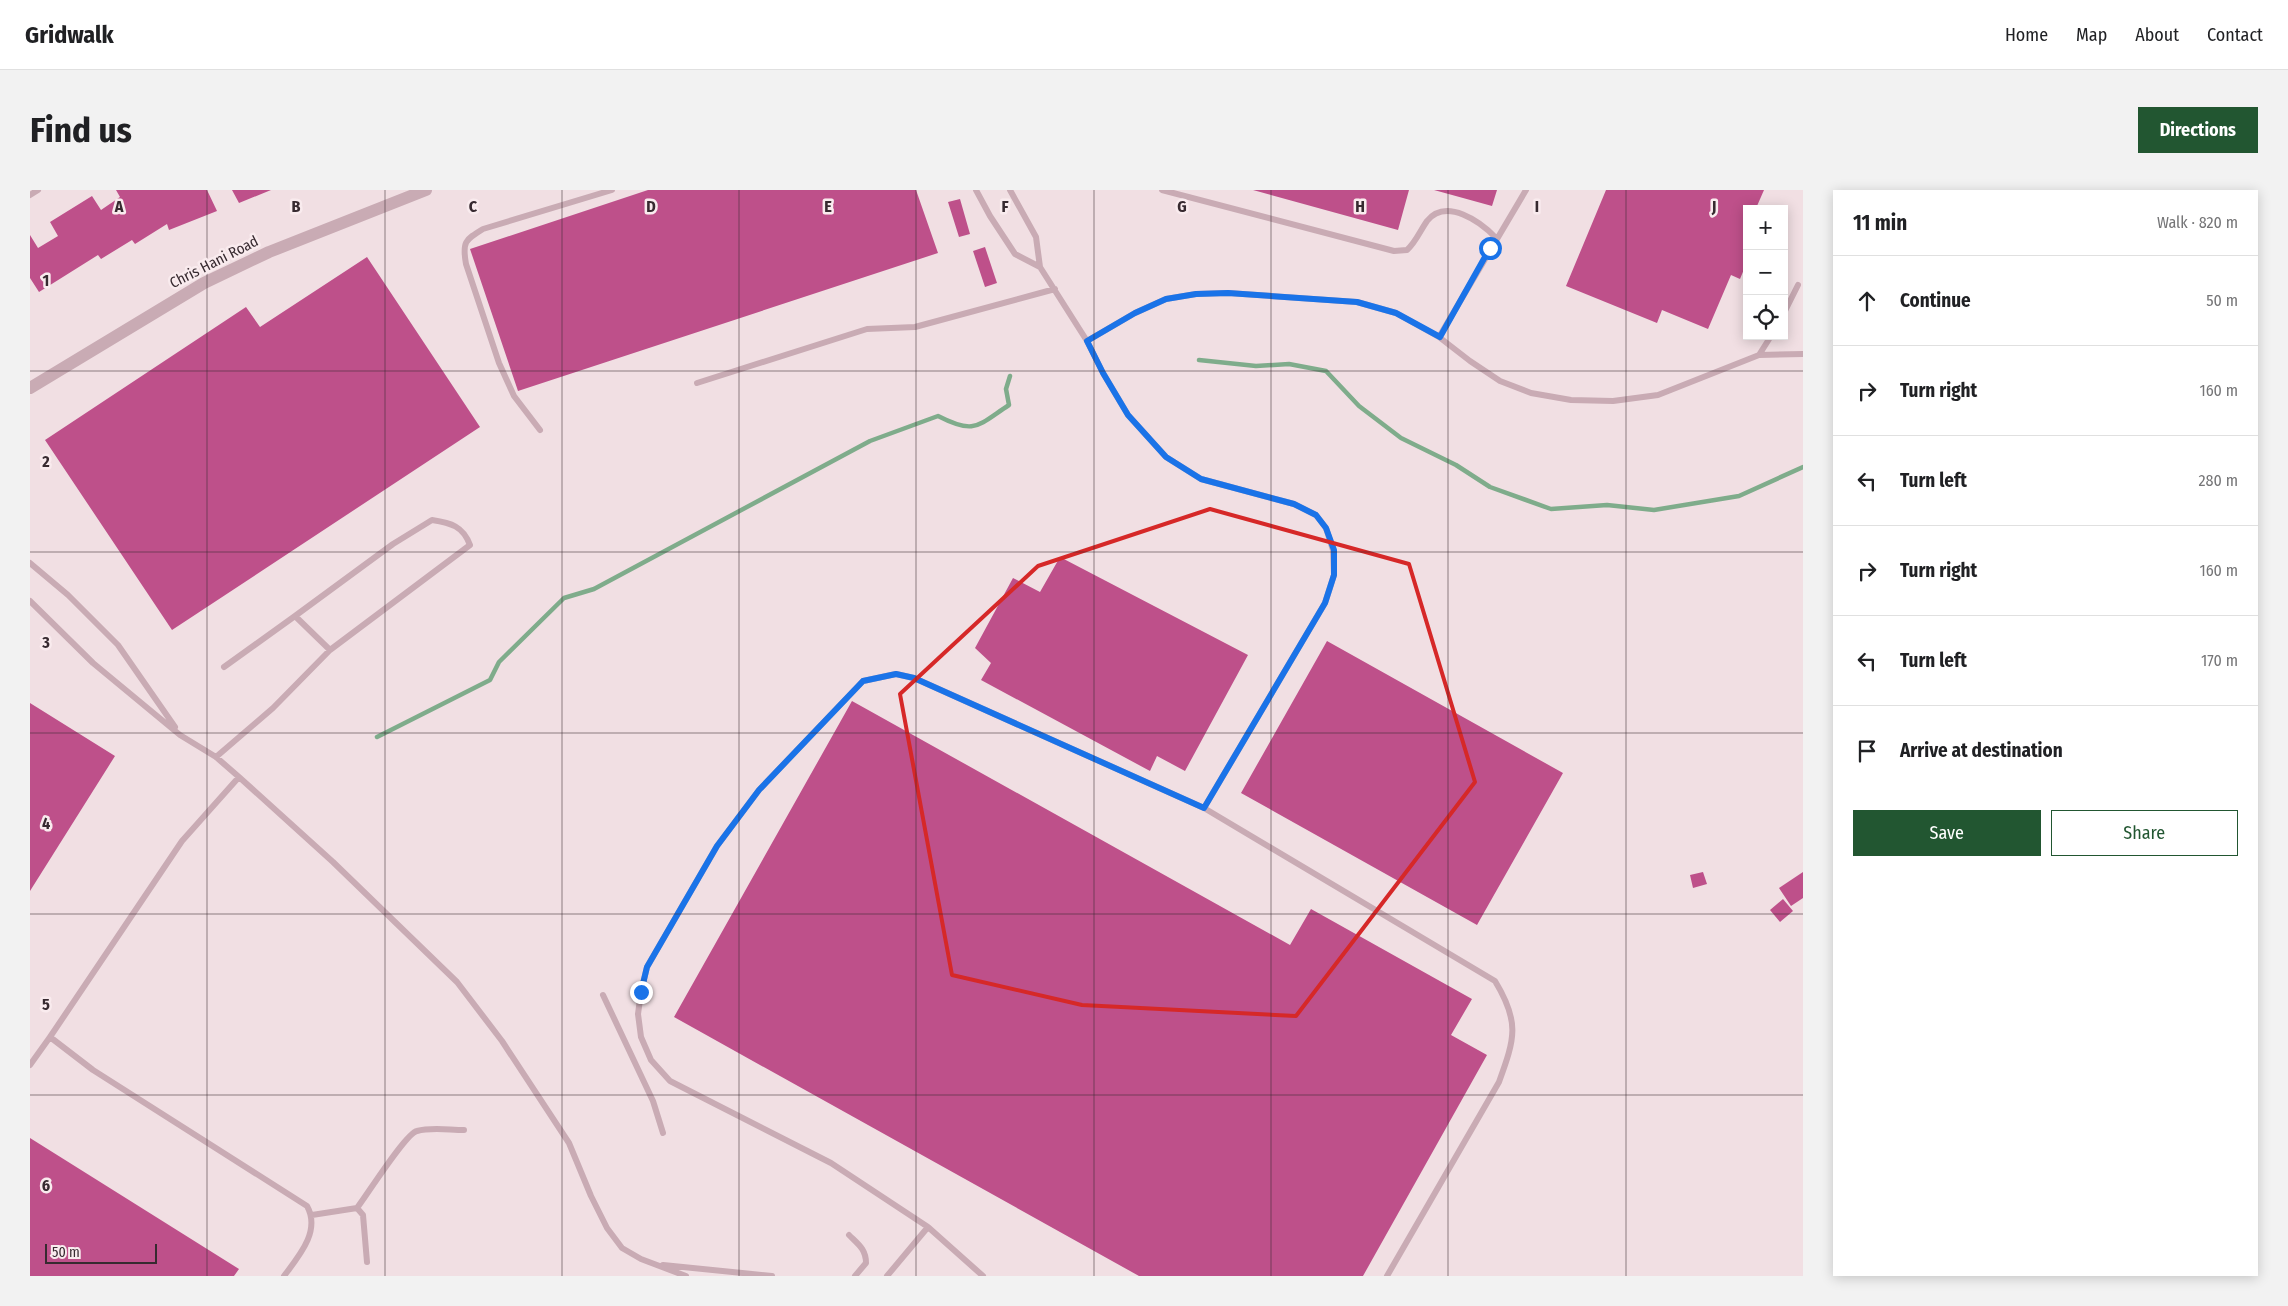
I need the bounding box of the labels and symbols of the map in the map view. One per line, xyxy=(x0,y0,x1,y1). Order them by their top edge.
text: A xyxy=(114,197,124,216)
text: B xyxy=(292,197,301,216)
text: C xyxy=(469,197,478,216)
text: D xyxy=(646,197,656,216)
text: E xyxy=(824,197,832,216)
text: F xyxy=(1001,197,1009,216)
text: G xyxy=(1177,197,1187,216)
text: H xyxy=(1355,197,1365,216)
text: I xyxy=(1535,197,1539,216)
text: J xyxy=(1711,197,1716,216)
street label: Chris Hani Road xyxy=(167,232,261,292)
route start xyxy=(1479,237,1502,260)
text: 1 xyxy=(43,271,49,290)
text: 2 xyxy=(41,452,50,471)
text: 3 xyxy=(41,633,50,652)
text: 4 xyxy=(42,814,50,833)
route end xyxy=(630,981,653,1004)
text: 5 xyxy=(42,995,50,1014)
text: 6 xyxy=(42,1176,50,1195)
scale bar xyxy=(45,1241,158,1264)

